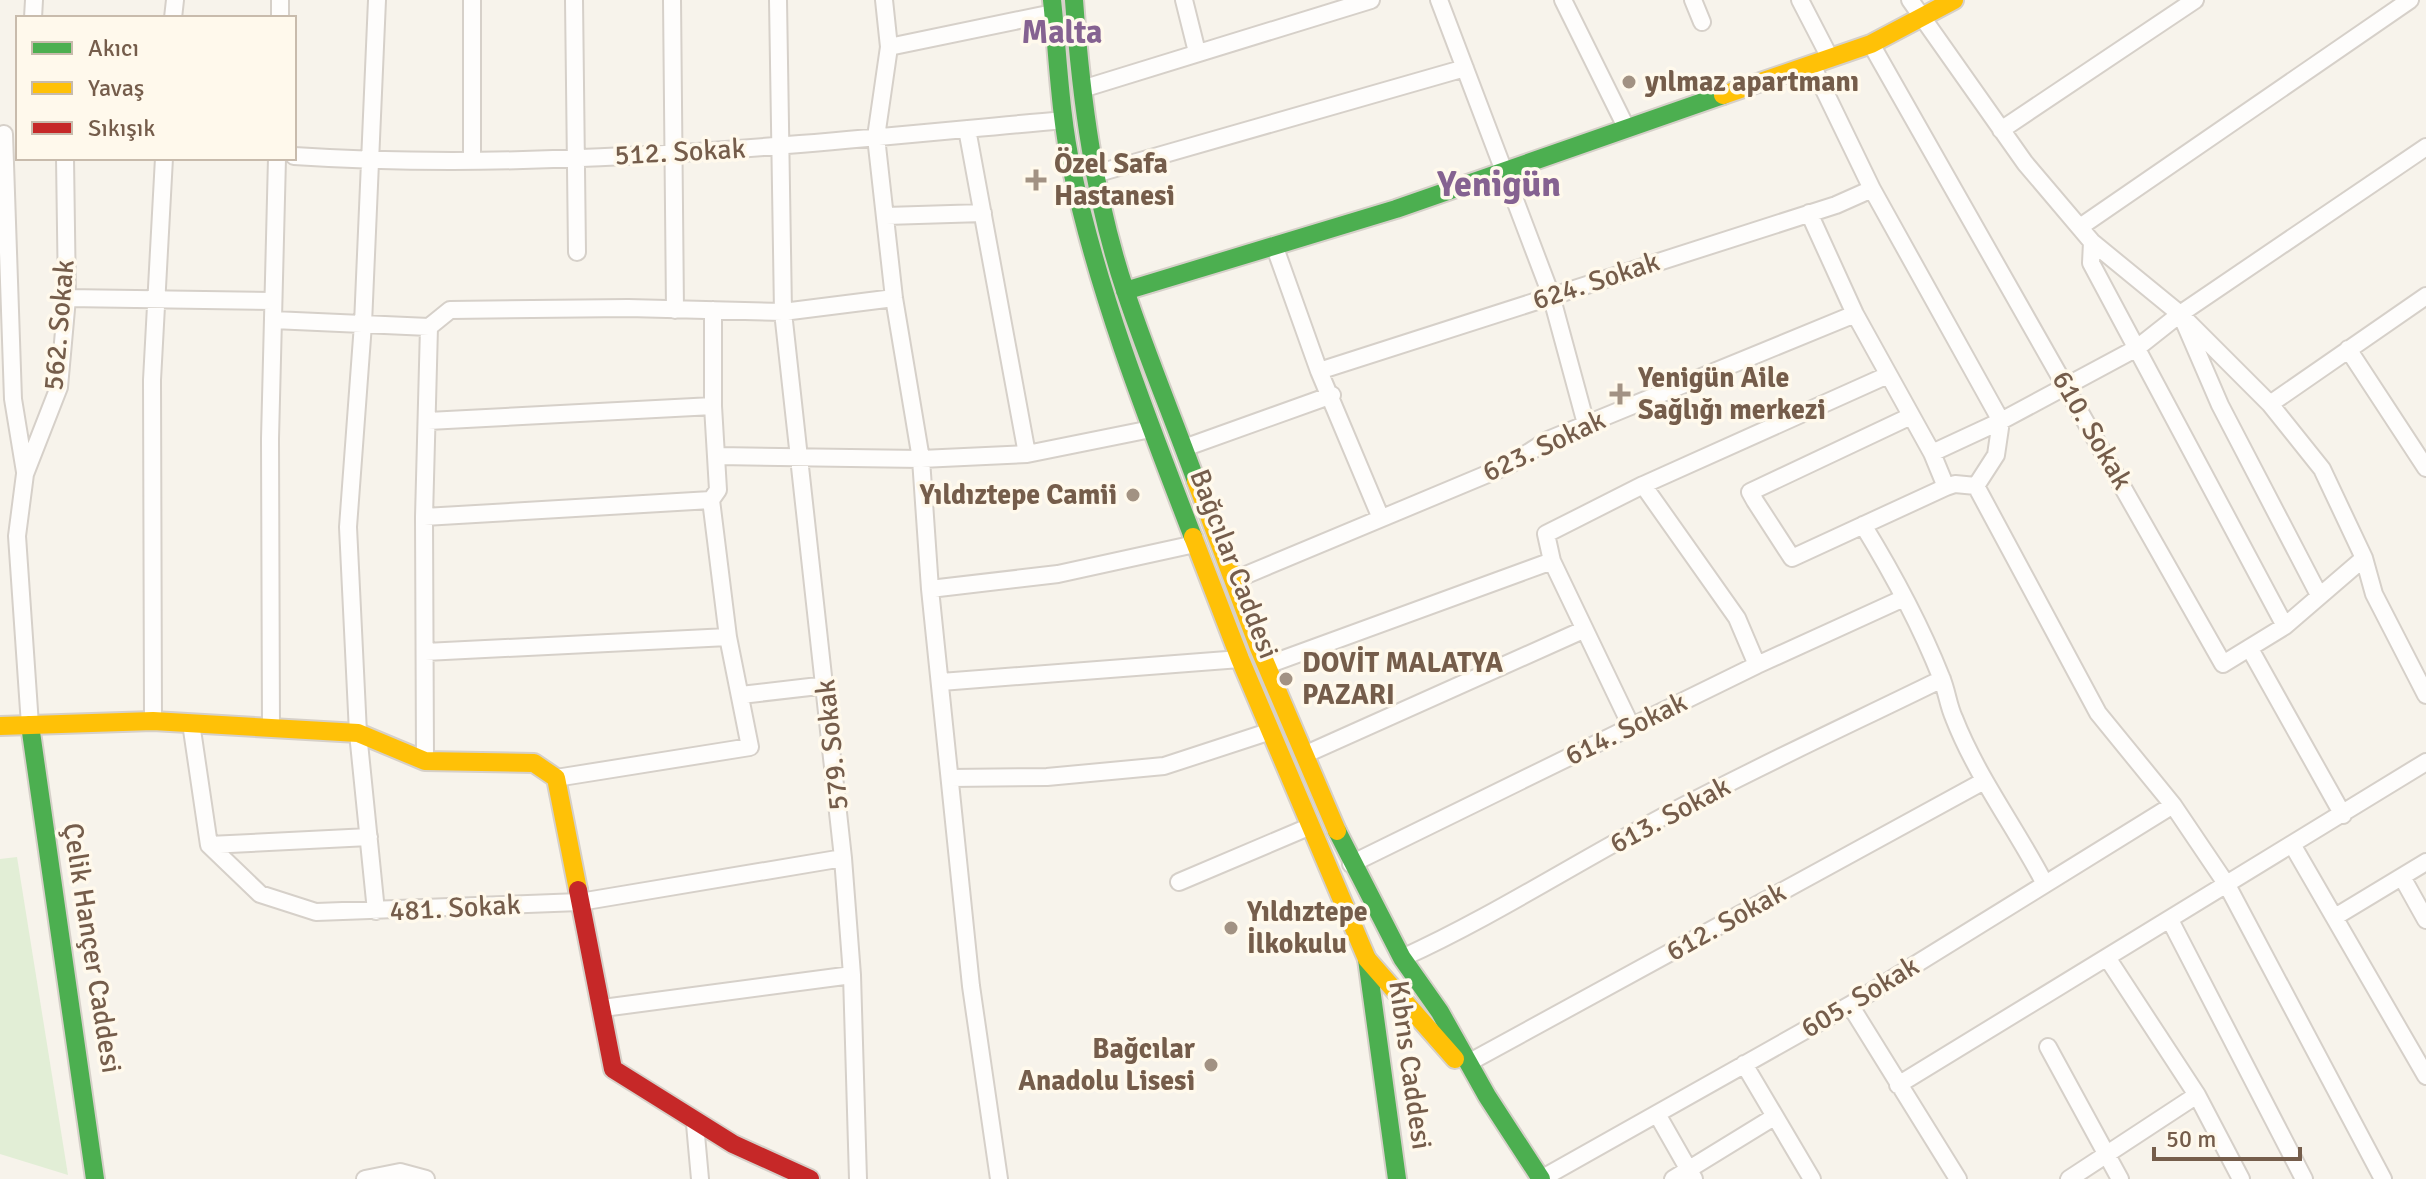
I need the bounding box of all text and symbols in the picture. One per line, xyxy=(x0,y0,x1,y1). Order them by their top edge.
district label: Malta xyxy=(1021,13,1103,52)
legend xyxy=(16,16,296,160)
text: Akıcı xyxy=(88,33,139,63)
place label: yılmaz apartmanı xyxy=(1644,65,1859,99)
text: Yavaş xyxy=(88,73,144,103)
marker: yılmaz apartmanı xyxy=(1620,73,1638,91)
text: Sıkışık xyxy=(88,113,155,143)
street label: 512. Sokak xyxy=(614,132,746,172)
place label: Özel Safa Hastanesi xyxy=(1054,147,1175,213)
district label: Yenigün xyxy=(1436,162,1561,207)
marker: Özel Safa Hastanesi xyxy=(1025,169,1047,191)
street label: 624. Sokak xyxy=(1528,245,1664,317)
street label: 562. Sokak xyxy=(36,258,82,392)
place label: Yenigün Aile Sağlığı merkezi xyxy=(1637,361,1826,427)
street label: 610. Sokak xyxy=(2044,365,2140,495)
marker: Yenigün Aile Sağlığı merkezi xyxy=(1609,383,1631,405)
street label: 623. Sokak xyxy=(1477,403,1611,489)
street label: Bağcılar Caddesi xyxy=(1182,464,1286,664)
place label: Yıldıztepe Camii xyxy=(918,478,1117,512)
marker: Yıldıztepe Camii xyxy=(1124,486,1142,504)
place label: DOVİT MALATYA PAZARI xyxy=(1302,646,1503,712)
marker: DOVİT MALATYA PAZARI xyxy=(1277,670,1295,688)
street label: 579. Sokak xyxy=(808,678,856,812)
street label: 614. Sokak xyxy=(1560,685,1692,773)
street label: 613. Sokak xyxy=(1604,769,1736,861)
street label: Çelik Hançer Caddesi xyxy=(55,820,129,1076)
street label: 612. Sokak xyxy=(1660,875,1792,969)
street label: 481. Sokak xyxy=(389,888,521,928)
place label: Yıldıztepe İlkokulu xyxy=(1246,895,1368,961)
marker: Yıldıztepe İlkokulu xyxy=(1222,919,1240,937)
street label: 605. Sokak xyxy=(1795,949,1925,1045)
street label: Kıbrıs Caddesi xyxy=(1381,978,1439,1152)
place label: Bağcılar Anadolu Lisesi xyxy=(1018,1032,1196,1098)
marker: Bağcılar Anadolu Lisesi xyxy=(1202,1056,1220,1074)
scale bar xyxy=(2154,1111,2300,1161)
text: 50 m xyxy=(2166,1124,2216,1154)

